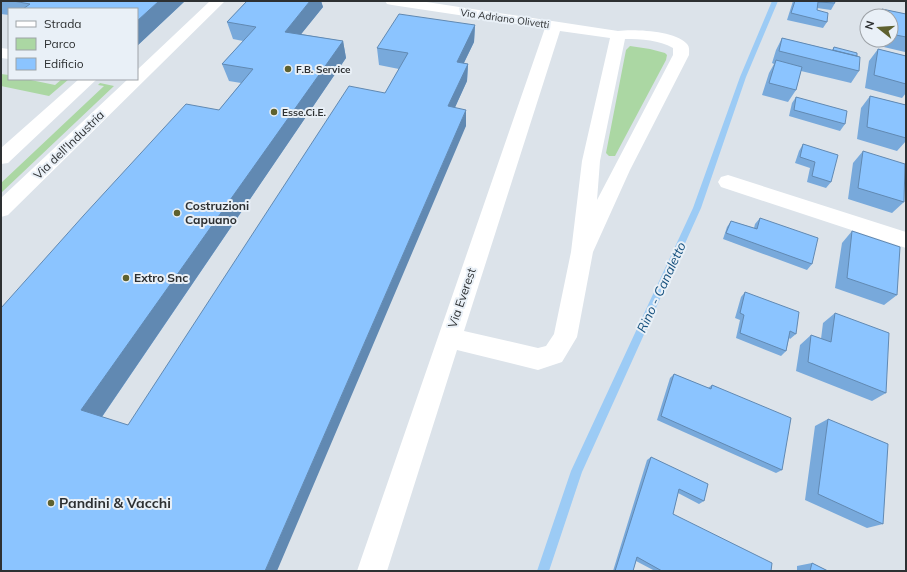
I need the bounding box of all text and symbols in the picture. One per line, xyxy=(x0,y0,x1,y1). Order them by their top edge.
street label: Via Adriano Olivetti xyxy=(460,6,550,31)
legend xyxy=(8,8,138,80)
north arrow xyxy=(859,8,899,48)
text: Strada xyxy=(44,16,82,31)
text: N xyxy=(862,19,877,31)
text: Parco xyxy=(44,36,76,51)
text: Edificio xyxy=(44,56,84,71)
place label: F.B. Service xyxy=(296,63,351,76)
marker: F.B. Service xyxy=(283,64,293,74)
place label: Esse.Ci.E. xyxy=(282,106,326,119)
street label: Via dell'Industria xyxy=(30,107,107,182)
marker: Esse.Ci.E. xyxy=(269,107,279,117)
place label: Costruzioni Capuano xyxy=(185,198,249,227)
marker: Costruzioni Capuano xyxy=(172,208,182,218)
water label: Rino - Canaletto xyxy=(633,239,689,335)
street label: Via Everest xyxy=(444,266,479,330)
place label: Extro Snc xyxy=(134,270,188,285)
marker: Extro Snc xyxy=(121,273,131,283)
place label: Pandini & Vacchi xyxy=(59,494,171,512)
marker: Pandini & Vacchi xyxy=(46,498,56,508)

